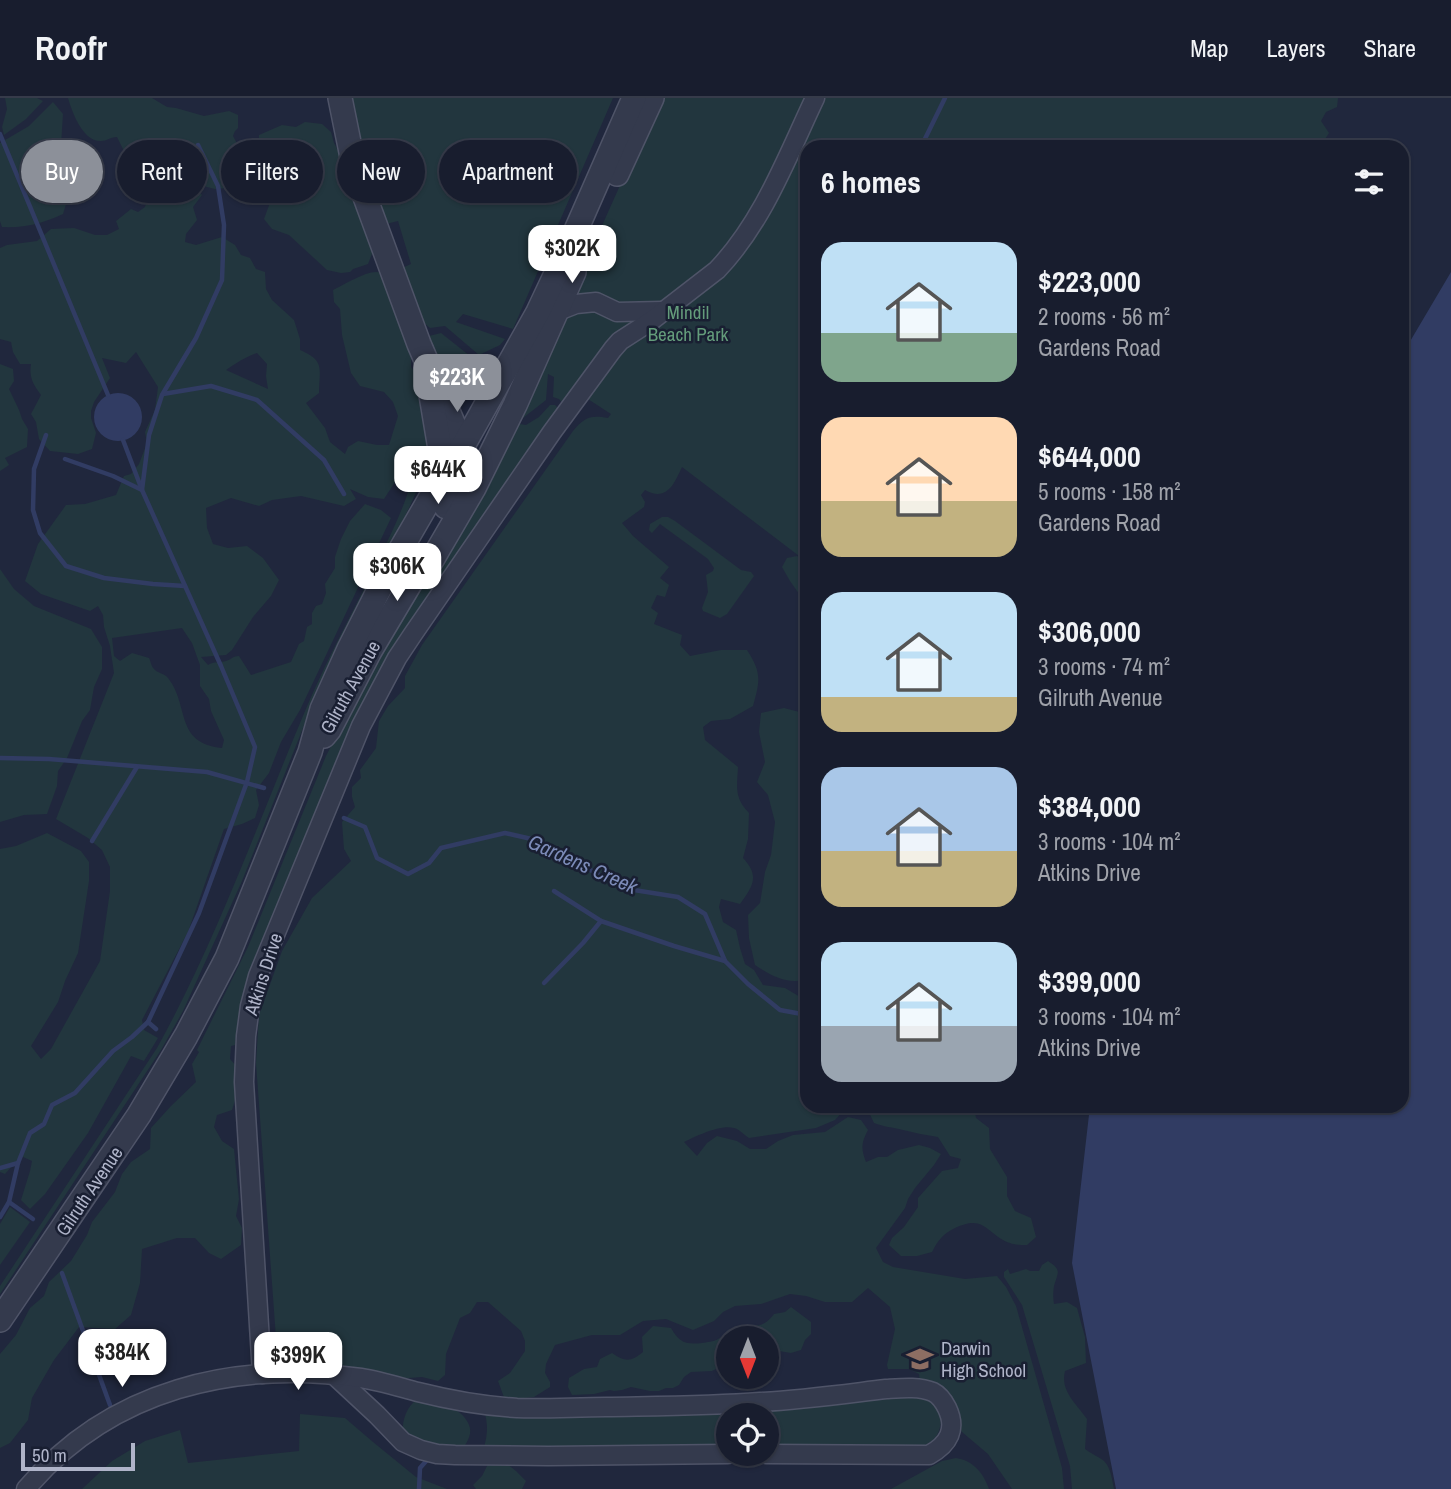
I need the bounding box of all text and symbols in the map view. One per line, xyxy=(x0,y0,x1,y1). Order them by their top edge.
text: Roofr xyxy=(35,26,107,70)
text: Map xyxy=(1190,32,1228,64)
text: Layers xyxy=(1266,32,1325,64)
text: Share xyxy=(1363,32,1416,64)
chip: Buy xyxy=(21,140,103,203)
chip: Rent xyxy=(117,140,207,203)
chip: Filters xyxy=(221,140,323,203)
chip: New xyxy=(337,140,425,203)
chip: Apartment xyxy=(439,140,577,203)
text: 6 homes xyxy=(821,162,921,202)
icon: filters xyxy=(1350,163,1388,201)
pin: $302K xyxy=(523,226,621,285)
text: $302K xyxy=(544,232,600,263)
text: $223,000 xyxy=(1038,261,1141,301)
icon: home xyxy=(877,270,961,354)
park label: Mindil Beach Park xyxy=(648,299,728,347)
text: 2 rooms · 56 m² xyxy=(1038,301,1170,332)
text: Gardens Road xyxy=(1038,332,1161,363)
pin: $223K xyxy=(408,354,506,414)
text: $223K xyxy=(429,361,485,392)
text: $644,000 xyxy=(1038,436,1141,476)
icon: home xyxy=(877,445,961,529)
pin: $644K xyxy=(389,446,487,506)
text: $644K xyxy=(410,453,466,484)
text: 5 rooms · 158 m² xyxy=(1038,476,1181,507)
text: Gardens Road xyxy=(1038,507,1161,538)
pin: $306K xyxy=(348,544,446,603)
text: $306K xyxy=(369,550,425,581)
text: $306,000 xyxy=(1038,611,1141,651)
icon: home xyxy=(877,620,961,704)
street label: Gilruth Avenue xyxy=(314,636,386,738)
text: 3 rooms · 74 m² xyxy=(1038,651,1170,682)
text: Gilruth Avenue xyxy=(1038,682,1162,713)
text: $384,000 xyxy=(1038,786,1141,826)
icon: home xyxy=(877,795,961,879)
text: 3 rooms · 104 m² xyxy=(1038,826,1181,857)
water label: Gardens Creek xyxy=(524,827,643,902)
text: Atkins Drive xyxy=(1038,857,1141,888)
street label: Atkins Drive xyxy=(237,930,288,1019)
text: $399,000 xyxy=(1038,961,1141,1001)
icon: home xyxy=(877,970,961,1054)
text: 3 rooms · 104 m² xyxy=(1038,1001,1181,1032)
text: Atkins Drive xyxy=(1038,1032,1141,1063)
street label: Gilruth Avenue xyxy=(49,1141,129,1241)
north arrow xyxy=(716,1326,779,1390)
map controls xyxy=(716,1326,779,1466)
pin: $384K xyxy=(73,1330,171,1389)
pin: $399K xyxy=(249,1332,347,1392)
place label: Darwin High School xyxy=(941,1335,1026,1383)
text: $384K xyxy=(94,1336,150,1367)
text: $399K xyxy=(270,1339,326,1370)
school or university icon: Darwin High School xyxy=(905,1344,935,1374)
button: locate xyxy=(716,1403,779,1466)
scale bar xyxy=(21,1440,135,1472)
text: 50 m xyxy=(32,1442,67,1468)

